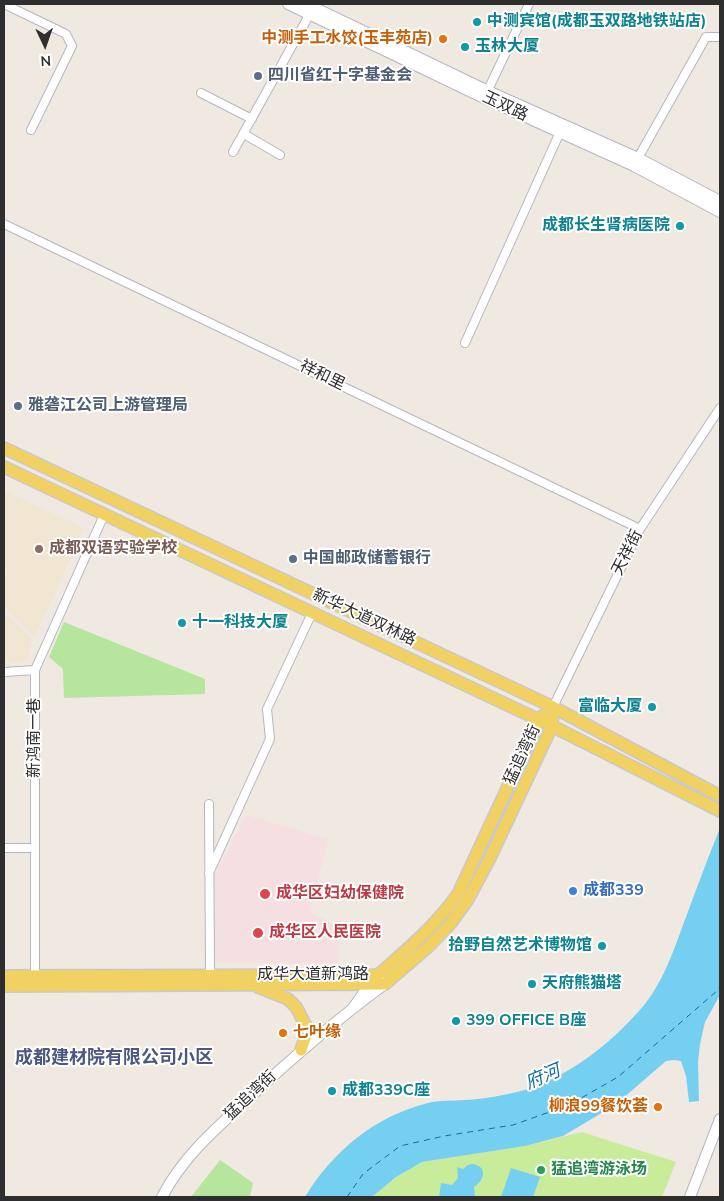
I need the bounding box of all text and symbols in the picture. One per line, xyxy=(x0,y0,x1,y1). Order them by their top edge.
place label: 中测宾馆(成都玉双路地铁站店) xyxy=(487,12,706,32)
marker: 中测宾馆(成都玉双路地铁站店) xyxy=(471,16,483,28)
north arrow xyxy=(20,20,70,70)
place label: 中测手工水饺(玉丰苑店) xyxy=(262,29,433,49)
marker: 中测手工水饺(玉丰苑店) xyxy=(437,33,449,45)
place label: 玉林大厦 xyxy=(475,37,539,57)
marker: 玉林大厦 xyxy=(459,41,471,53)
text: N xyxy=(40,51,52,70)
place label: 四川省红十字基金会 xyxy=(268,66,412,86)
marker: 四川省红十字基金会 xyxy=(252,70,264,82)
street label: 玉双路 xyxy=(479,88,531,126)
place label: 成都长生肾病医院 xyxy=(542,216,670,236)
marker: 成都长生肾病医院 xyxy=(674,220,686,232)
street label: 祥和里 xyxy=(296,357,348,395)
place label: 雅砻江公司上游管理局 xyxy=(28,396,188,416)
marker: 雅砻江公司上游管理局 xyxy=(12,400,24,412)
street label: 天祥街 xyxy=(609,527,647,579)
place label: 成都双语实验学校 xyxy=(49,539,177,559)
marker: 成都双语实验学校 xyxy=(33,543,45,555)
place label: 中国邮政储蓄银行 xyxy=(303,549,431,569)
marker: 中国邮政储蓄银行 xyxy=(287,553,299,565)
street label: 新华大道双林路 xyxy=(309,586,419,650)
place label: 十一科技大厦 xyxy=(192,613,288,633)
marker: 十一科技大厦 xyxy=(176,617,188,629)
place label: 富临大厦 xyxy=(578,697,642,717)
street label: 新鸿南一巷 xyxy=(25,698,45,778)
marker: 富临大厦 xyxy=(646,701,658,713)
street label: 猛追湾街 xyxy=(501,722,545,788)
place label: 成都339 xyxy=(583,881,644,901)
place label: 成华区妇幼保健院 xyxy=(276,884,404,904)
marker: 成都339 xyxy=(567,885,579,897)
marker: 成华区妇幼保健院 xyxy=(258,887,272,901)
place label: 成华区人民医院 xyxy=(269,923,381,943)
marker: 成华区人民医院 xyxy=(251,926,265,940)
place label: 拾野自然艺术博物馆 xyxy=(448,936,592,956)
marker: 拾野自然艺术博物馆 xyxy=(596,940,608,952)
street label: 成华大道新鸿路 xyxy=(257,965,369,985)
place label: 天府熊猫塔 xyxy=(542,974,622,994)
marker: 天府熊猫塔 xyxy=(526,978,538,990)
place label: 399 OFFICE B座 xyxy=(466,1011,586,1031)
marker: 399 OFFICE B座 xyxy=(450,1015,462,1027)
place label: 七叶缘 xyxy=(293,1023,341,1043)
marker: 七叶缘 xyxy=(277,1027,289,1039)
district label: 成都建材院有限公司小区 xyxy=(15,1048,213,1070)
water label: 府河 xyxy=(522,1061,564,1095)
street label: 猛追湾街 xyxy=(221,1067,281,1125)
place label: 成都339C座 xyxy=(342,1081,430,1101)
marker: 成都339C座 xyxy=(326,1085,338,1097)
place label: 柳浪99餐饮荟 xyxy=(549,1097,648,1117)
marker: 柳浪99餐饮荟 xyxy=(652,1101,664,1113)
place label: 猛追湾游泳场 xyxy=(551,1160,647,1180)
marker: 猛追湾游泳场 xyxy=(535,1164,547,1176)

